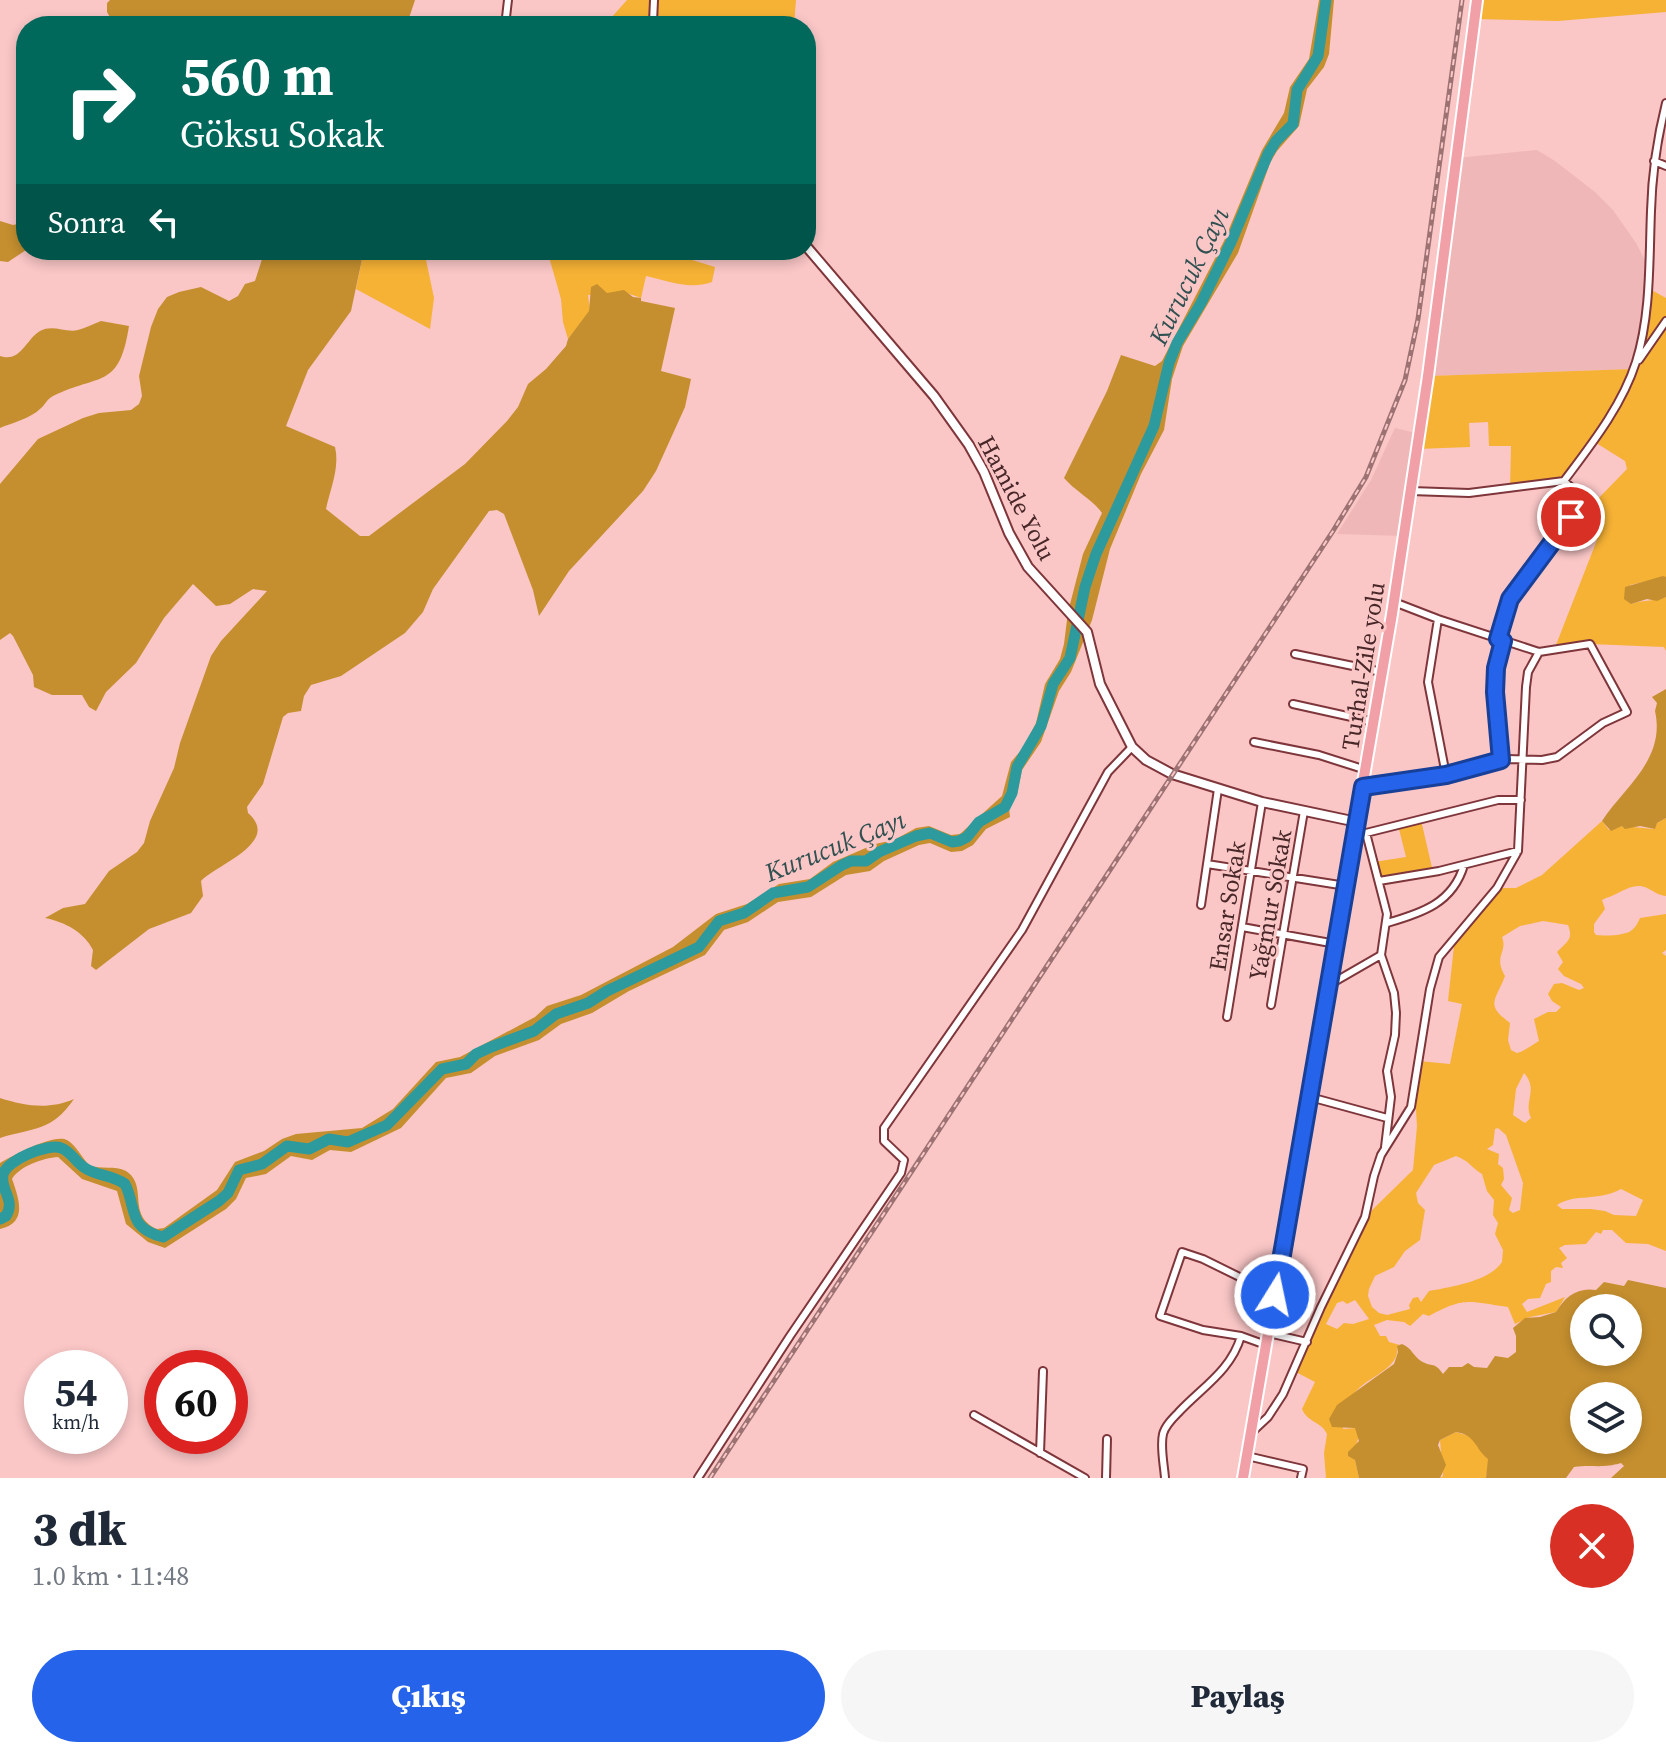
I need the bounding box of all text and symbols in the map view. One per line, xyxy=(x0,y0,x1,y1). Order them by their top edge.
text: 560 m xyxy=(180,37,334,114)
icon: right xyxy=(48,48,152,152)
text: Göksu Sokak xyxy=(180,110,384,159)
icon: left xyxy=(142,200,186,244)
water label: Kurucuk Çayı xyxy=(1140,201,1238,352)
text: Sonra xyxy=(48,202,126,243)
street label: Hamide Yolu xyxy=(970,430,1064,566)
pin xyxy=(1537,483,1605,551)
icon: arrive xyxy=(1549,495,1593,539)
street label: Turhal-Zile yolu xyxy=(1333,580,1393,752)
water label: Kurucuk Çayı xyxy=(758,801,911,891)
street label: Yağmur Sokak xyxy=(1240,826,1300,983)
street label: Ensar Sokak xyxy=(1200,838,1254,973)
position arrow xyxy=(1233,1253,1317,1337)
map controls xyxy=(1570,1294,1642,1454)
button: search xyxy=(1570,1294,1642,1366)
speed limit sign: 60 xyxy=(144,1350,248,1454)
text: 54 xyxy=(54,1365,98,1419)
button: layers xyxy=(1570,1382,1642,1454)
text: km/h xyxy=(52,1408,100,1436)
text: 3 dk xyxy=(32,1495,126,1561)
button: close xyxy=(1550,1504,1634,1588)
text: 1.0 km · 11:48 xyxy=(32,1558,189,1594)
button: Çıkış xyxy=(32,1650,825,1742)
button: Paylaş xyxy=(841,1650,1634,1742)

